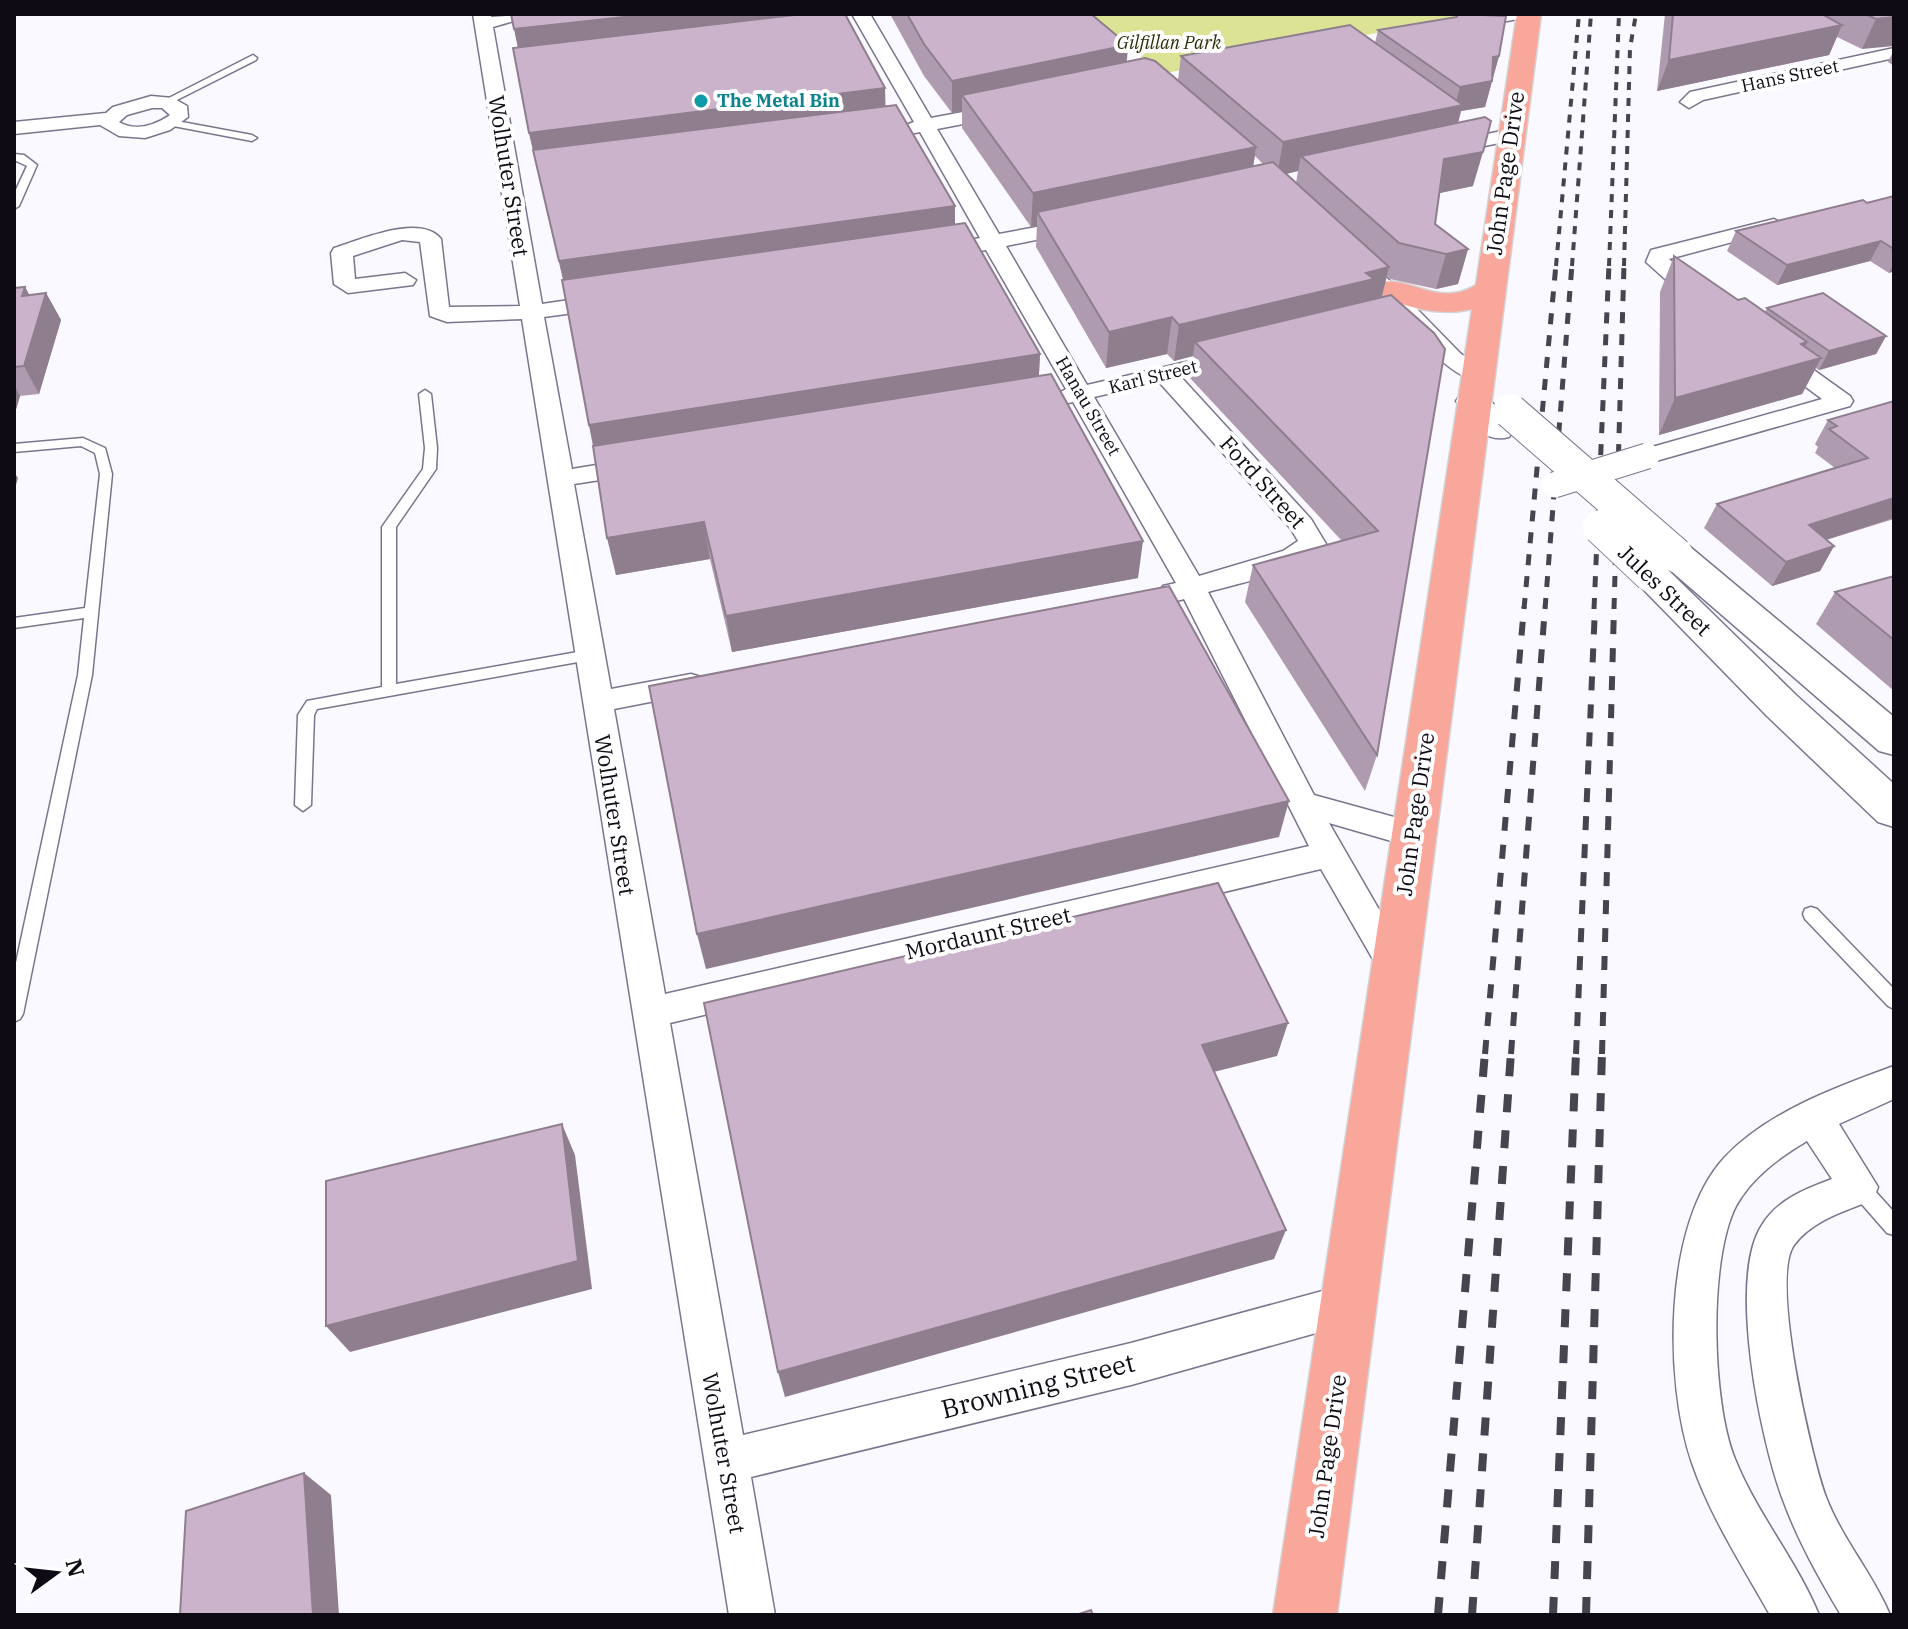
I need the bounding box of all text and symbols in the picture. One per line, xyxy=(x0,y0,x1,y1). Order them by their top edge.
park label: Gilfillan Park xyxy=(1117,31,1222,54)
street label: Hans Street xyxy=(1739,54,1841,97)
place label: The Metal Bin xyxy=(717,89,840,112)
street label: John Page Drive xyxy=(1479,89,1530,257)
marker: The Metal Bin xyxy=(692,92,710,110)
street label: Wolhuter Street xyxy=(482,93,537,259)
street label: Hanau Street xyxy=(1051,352,1126,460)
street label: Karl Street xyxy=(1106,354,1200,399)
street label: Ford Street xyxy=(1214,429,1313,534)
street label: Jules Street xyxy=(1612,538,1719,642)
street label: John Page Drive xyxy=(1389,730,1440,898)
street label: Wolhuter Street xyxy=(588,732,643,898)
street label: Mordaunt Street xyxy=(902,899,1074,966)
street label: Browning Street xyxy=(937,1345,1138,1426)
street label: Wolhuter Street xyxy=(696,1370,753,1536)
street label: John Page Drive xyxy=(1301,1372,1352,1540)
north arrow xyxy=(16,1533,96,1613)
text: N xyxy=(60,1556,92,1580)

